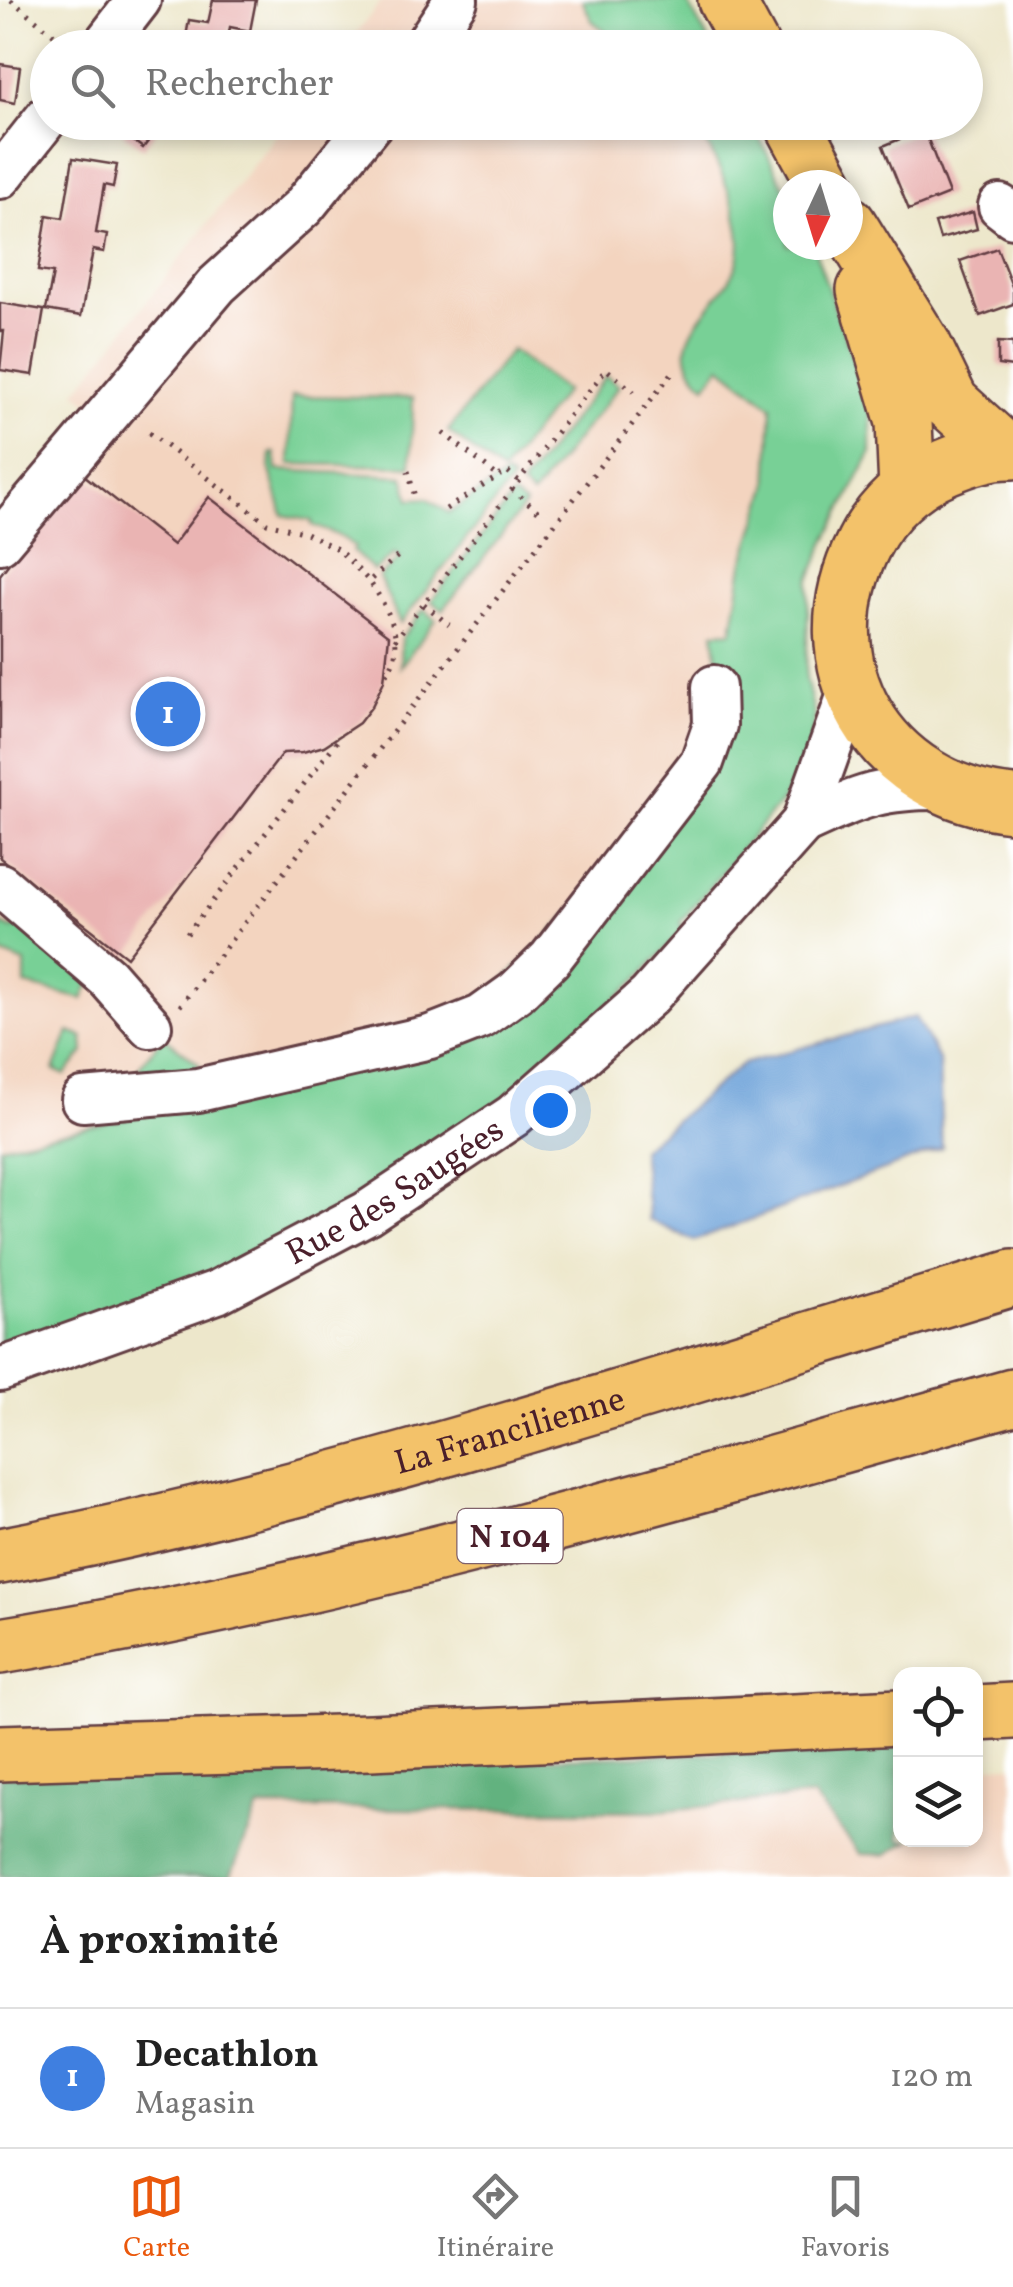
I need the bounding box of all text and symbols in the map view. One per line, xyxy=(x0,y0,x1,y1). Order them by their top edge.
search box xyxy=(30,30,983,140)
icon: search xyxy=(65,58,120,113)
text: Rechercher xyxy=(145,59,333,112)
north arrow xyxy=(773,170,863,260)
pin: 1 xyxy=(136,676,200,752)
your location xyxy=(525,1085,576,1136)
street label: Rue des Saugées xyxy=(278,1108,514,1278)
street label: La Francilienne xyxy=(389,1376,631,1489)
road number: N 104 xyxy=(458,1509,562,1563)
map controls xyxy=(893,1667,983,1847)
button: locate xyxy=(893,1667,983,1757)
button: layers xyxy=(893,1757,983,1847)
text: À proximité xyxy=(40,1913,279,1972)
text: Decathlon xyxy=(135,2030,319,2083)
text: 1 xyxy=(66,2056,79,2100)
text: 120 m xyxy=(890,2056,973,2100)
text: Magasin xyxy=(135,2083,255,2127)
tab: Carte xyxy=(123,2169,190,2268)
tab: Itinéraire xyxy=(437,2169,554,2268)
tab: Favoris xyxy=(801,2169,890,2268)

